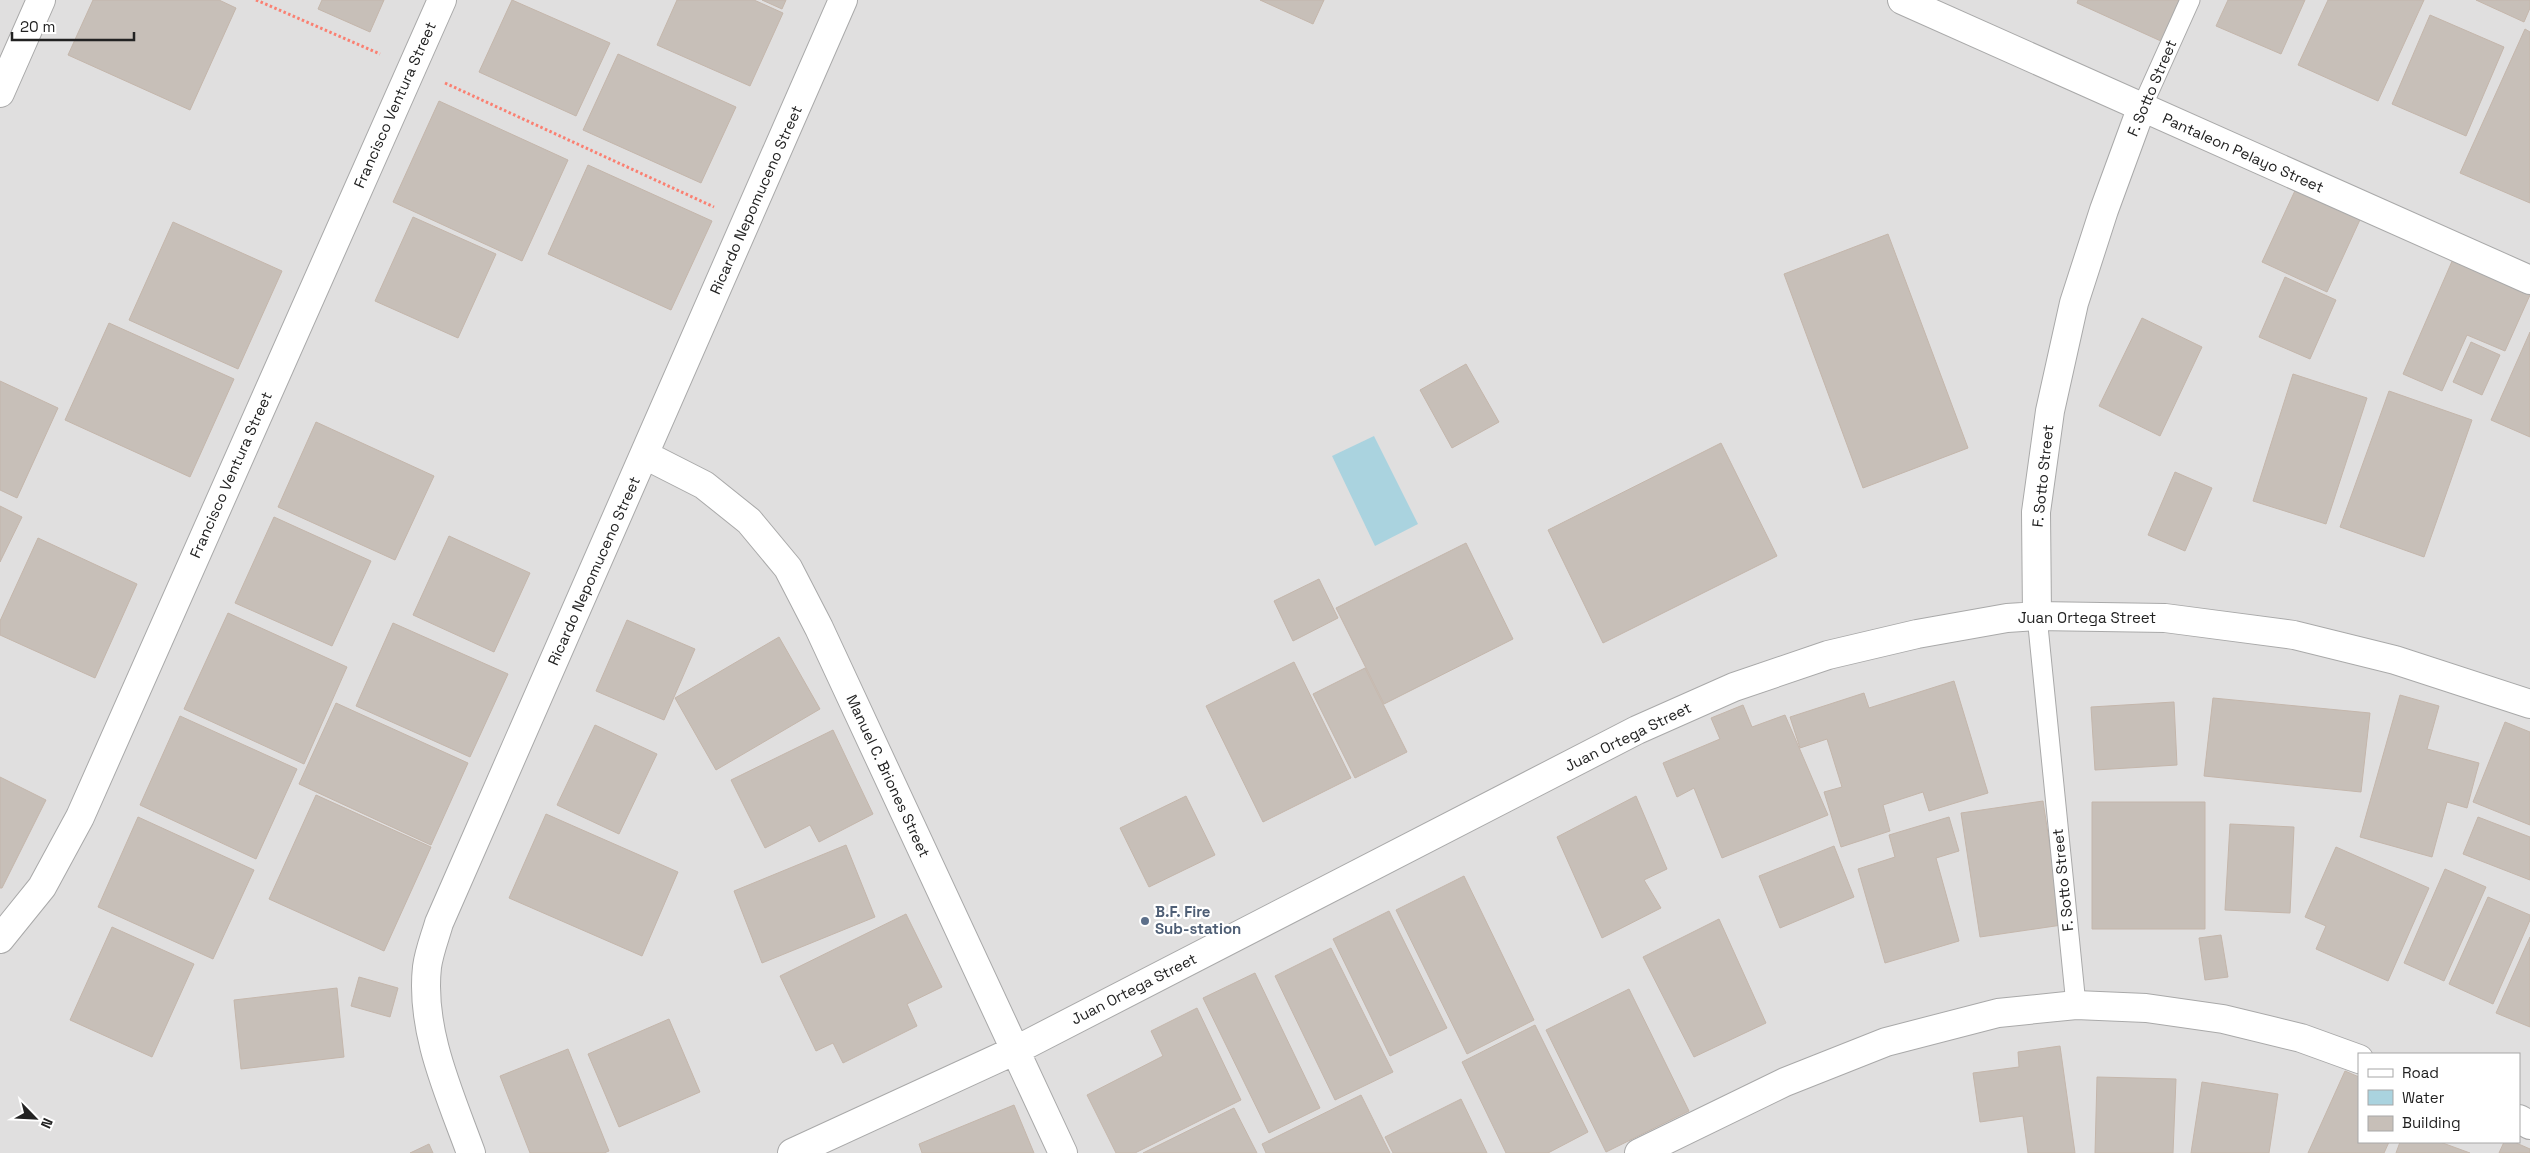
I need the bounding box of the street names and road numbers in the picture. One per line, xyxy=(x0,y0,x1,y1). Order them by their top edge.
street label: Francisco Ventura Street xyxy=(349,19,440,191)
street label: F. Sotto Street xyxy=(2123,36,2180,139)
street label: Ricardo Nepomuceno Street xyxy=(705,102,806,297)
street label: Pantaleon Pelayo Street xyxy=(2160,108,2327,197)
street label: Francisco Ventura Street xyxy=(185,389,276,561)
street label: F. Sotto Street xyxy=(2028,424,2057,528)
street label: Ricardo Nepomuceno Street xyxy=(543,473,644,668)
street label: Juan Ortega Street xyxy=(2018,608,2156,627)
street label: Manuel C. Briones Street xyxy=(842,691,935,860)
street label: Juan Ortega Street xyxy=(1561,698,1694,775)
street label: F. Sotto Street xyxy=(2048,828,2077,932)
street label: Juan Ortega Street xyxy=(1068,949,1200,1028)

